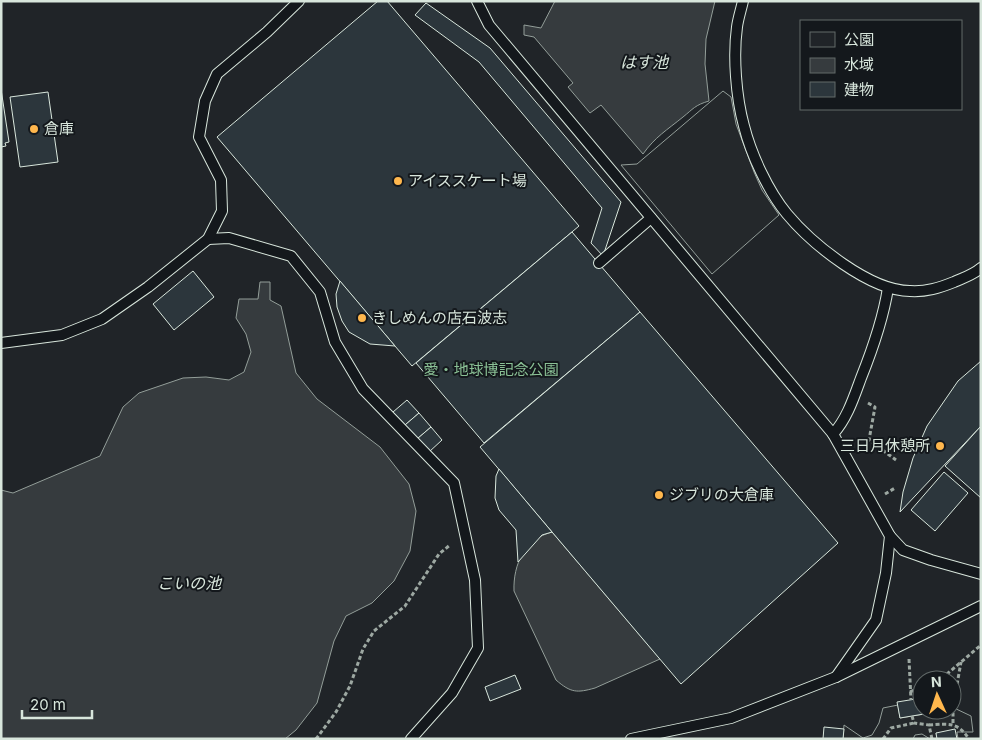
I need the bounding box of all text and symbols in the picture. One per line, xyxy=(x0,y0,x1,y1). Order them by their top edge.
legend xyxy=(800,20,962,110)
text: 公園 xyxy=(844,30,874,49)
water label: はす池 xyxy=(620,52,670,72)
text: 水域 xyxy=(844,55,874,74)
text: 建物 xyxy=(844,80,874,99)
place label: 倉庫 xyxy=(44,119,74,138)
marker: 倉庫 xyxy=(28,123,40,135)
place label: アイススケート場 xyxy=(408,171,527,190)
marker: アイススケート場 xyxy=(392,175,404,187)
place label: きしめんの店石波志 xyxy=(372,308,507,327)
marker: きしめんの店石波志 xyxy=(356,312,368,324)
park label: 愛・地球博記念公園 xyxy=(423,360,559,379)
place label: 三日月休憩所 xyxy=(840,436,930,455)
marker: 三日月休憩所 xyxy=(934,440,946,452)
place label: ジブリの大倉庫 xyxy=(669,485,774,504)
marker: ジブリの大倉庫 xyxy=(653,489,665,501)
water label: こいの池 xyxy=(157,573,223,593)
north arrow xyxy=(912,670,962,720)
text: N xyxy=(931,673,942,690)
scale bar xyxy=(22,688,92,720)
text: 20 m xyxy=(30,695,66,714)

